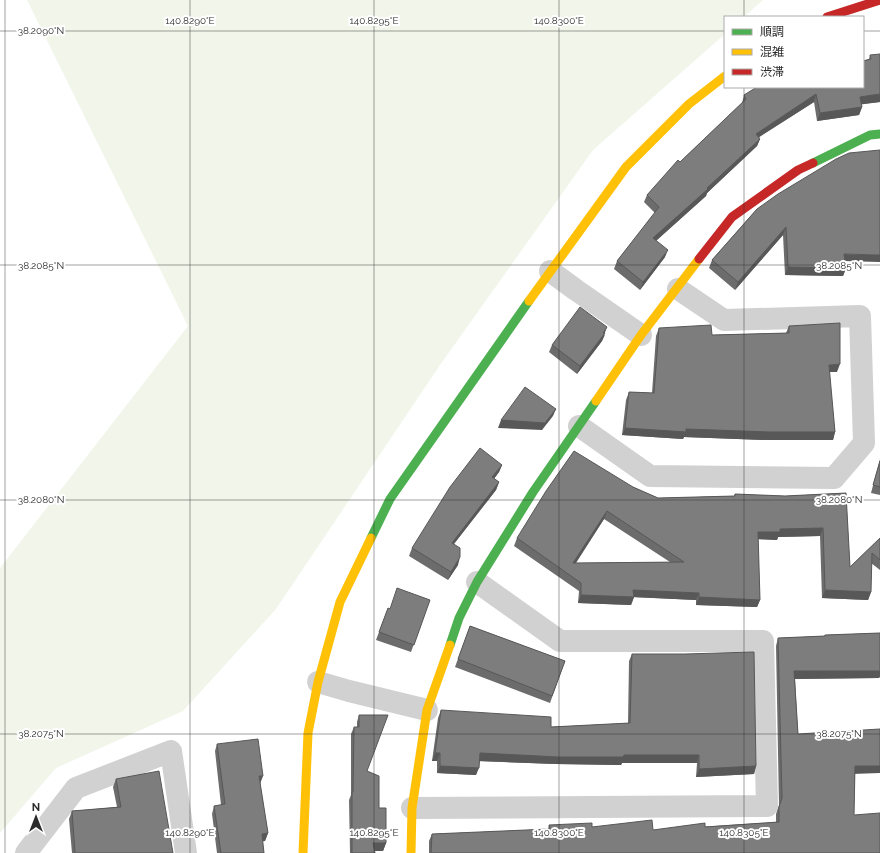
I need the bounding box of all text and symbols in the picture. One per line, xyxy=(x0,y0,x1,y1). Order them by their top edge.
text: 140.8290°E xyxy=(165,15,215,26)
text: 140.8295°E xyxy=(350,15,398,26)
text: 140.8300°E xyxy=(534,15,584,26)
legend xyxy=(724,16,864,88)
text: 38.2090°N xyxy=(18,25,64,36)
text: 順調 xyxy=(760,25,784,39)
text: 混雑 xyxy=(760,45,784,59)
text: 渋滞 xyxy=(760,65,784,79)
text: 38.2085°N xyxy=(18,260,64,271)
text: 38.2085°N xyxy=(816,260,862,271)
text: 38.2080°N xyxy=(18,494,64,505)
text: 38.2080°N xyxy=(816,494,862,505)
text: 38.2075°N xyxy=(18,728,64,739)
text: 38.2075°N xyxy=(816,728,862,739)
north arrow xyxy=(16,797,56,837)
text: N xyxy=(32,801,40,814)
text: 140.8290°E xyxy=(165,827,215,838)
text: 140.8295°E xyxy=(350,827,398,838)
text: 140.8300°E xyxy=(534,827,584,838)
text: 140.8305°E xyxy=(719,827,769,838)

